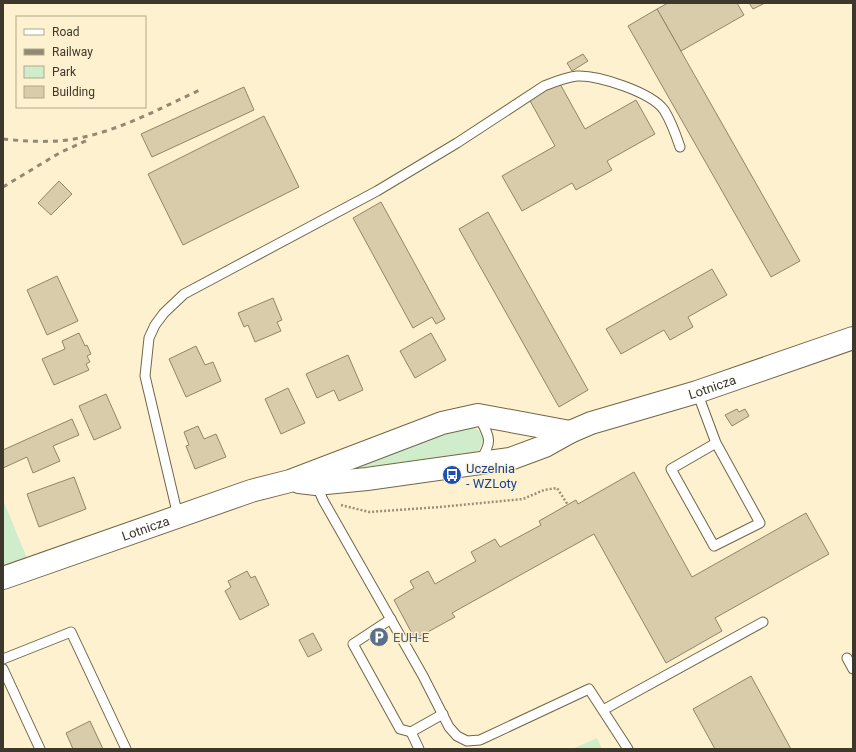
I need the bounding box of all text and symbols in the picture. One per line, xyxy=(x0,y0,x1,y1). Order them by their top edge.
legend xyxy=(16,16,146,108)
text: Road xyxy=(52,25,80,39)
text: Railway xyxy=(52,45,93,59)
text: Park xyxy=(52,65,77,79)
text: Building xyxy=(52,85,95,99)
street label: Lotnicza xyxy=(687,372,738,402)
place label: Uczelnia - WZLoty xyxy=(466,461,517,491)
bus stop icon: Uczelnia - WZLoty xyxy=(441,464,463,486)
street label: Lotnicza xyxy=(120,513,171,544)
parking icon: EUH-E xyxy=(368,626,390,648)
place label: EUH-E xyxy=(393,630,429,645)

